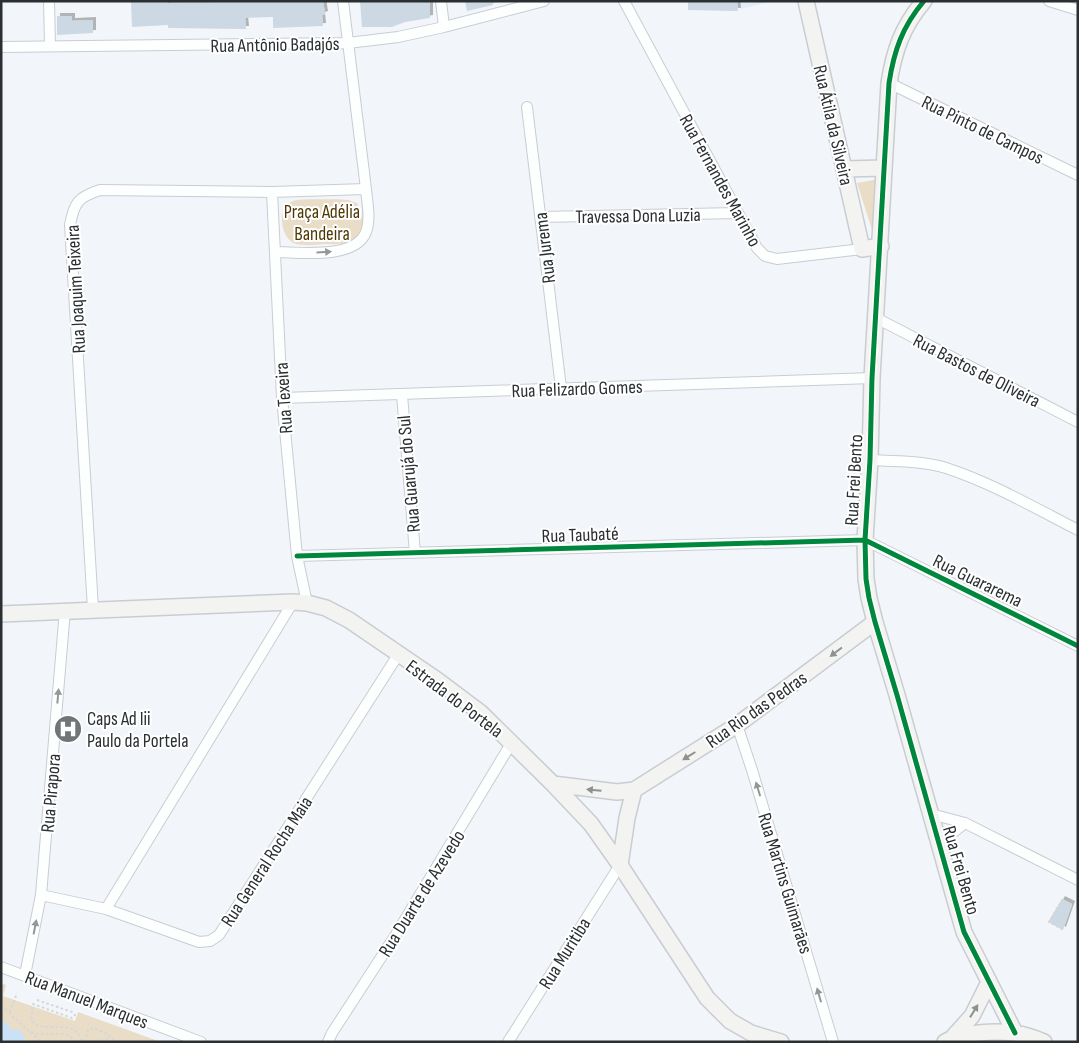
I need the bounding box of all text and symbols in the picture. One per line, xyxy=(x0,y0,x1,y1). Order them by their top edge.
street label: Rua Antônio Badajós xyxy=(210,33,340,58)
street label: Rua Átila da Silveira xyxy=(808,63,858,188)
street label: Rua Pinto de Campos xyxy=(918,91,1047,170)
street label: Rua Fernandes Marinho xyxy=(674,111,766,251)
park label: Praça Adélia Bandeira xyxy=(284,201,360,246)
street label: Travessa Dona Luzia xyxy=(575,204,701,229)
street label: Rua Jurema xyxy=(530,211,561,285)
street label: Rua Joaquim Teixeira xyxy=(62,224,91,354)
one-way arrow xyxy=(316,248,332,256)
street label: Rua Bastos de Oliveira xyxy=(909,329,1044,413)
street label: Rua Texeira xyxy=(271,361,298,434)
street label: Rua Felizardo Gomes xyxy=(511,376,643,403)
street label: Rua Guarujá do Sul xyxy=(393,414,426,533)
street label: Rua Frei Bento xyxy=(841,434,868,526)
street label: Rua Taubaté xyxy=(541,523,619,548)
street label: Rua Guararema xyxy=(929,550,1026,613)
one-way arrow xyxy=(830,646,843,657)
street label: Estrada do Portela xyxy=(401,655,507,743)
street label: Rua Rio das Pedras xyxy=(702,667,812,754)
one-way arrow xyxy=(54,688,62,704)
place label: Caps Ad Iii Paulo da Portela xyxy=(87,708,188,753)
hospital icon: Caps Ad Iii Paulo da Portela xyxy=(53,714,83,744)
one-way arrow xyxy=(682,751,696,760)
street label: Rua Pirapora xyxy=(37,753,66,834)
one-way arrow xyxy=(753,781,761,796)
one-way arrow xyxy=(585,785,601,793)
street label: Rua General Rocha Maia xyxy=(217,792,318,931)
street label: Rua Martins Guimarães xyxy=(752,810,817,957)
street label: Rua Frei Bento xyxy=(937,823,984,918)
street label: Rua Duarte de Azevedo xyxy=(374,826,471,961)
street label: Rua Muritiba xyxy=(534,914,596,994)
one-way arrow xyxy=(31,920,39,935)
street label: Rua Manuel Marques xyxy=(22,966,151,1034)
one-way arrow xyxy=(814,988,822,1003)
one-way arrow xyxy=(969,1005,978,1018)

